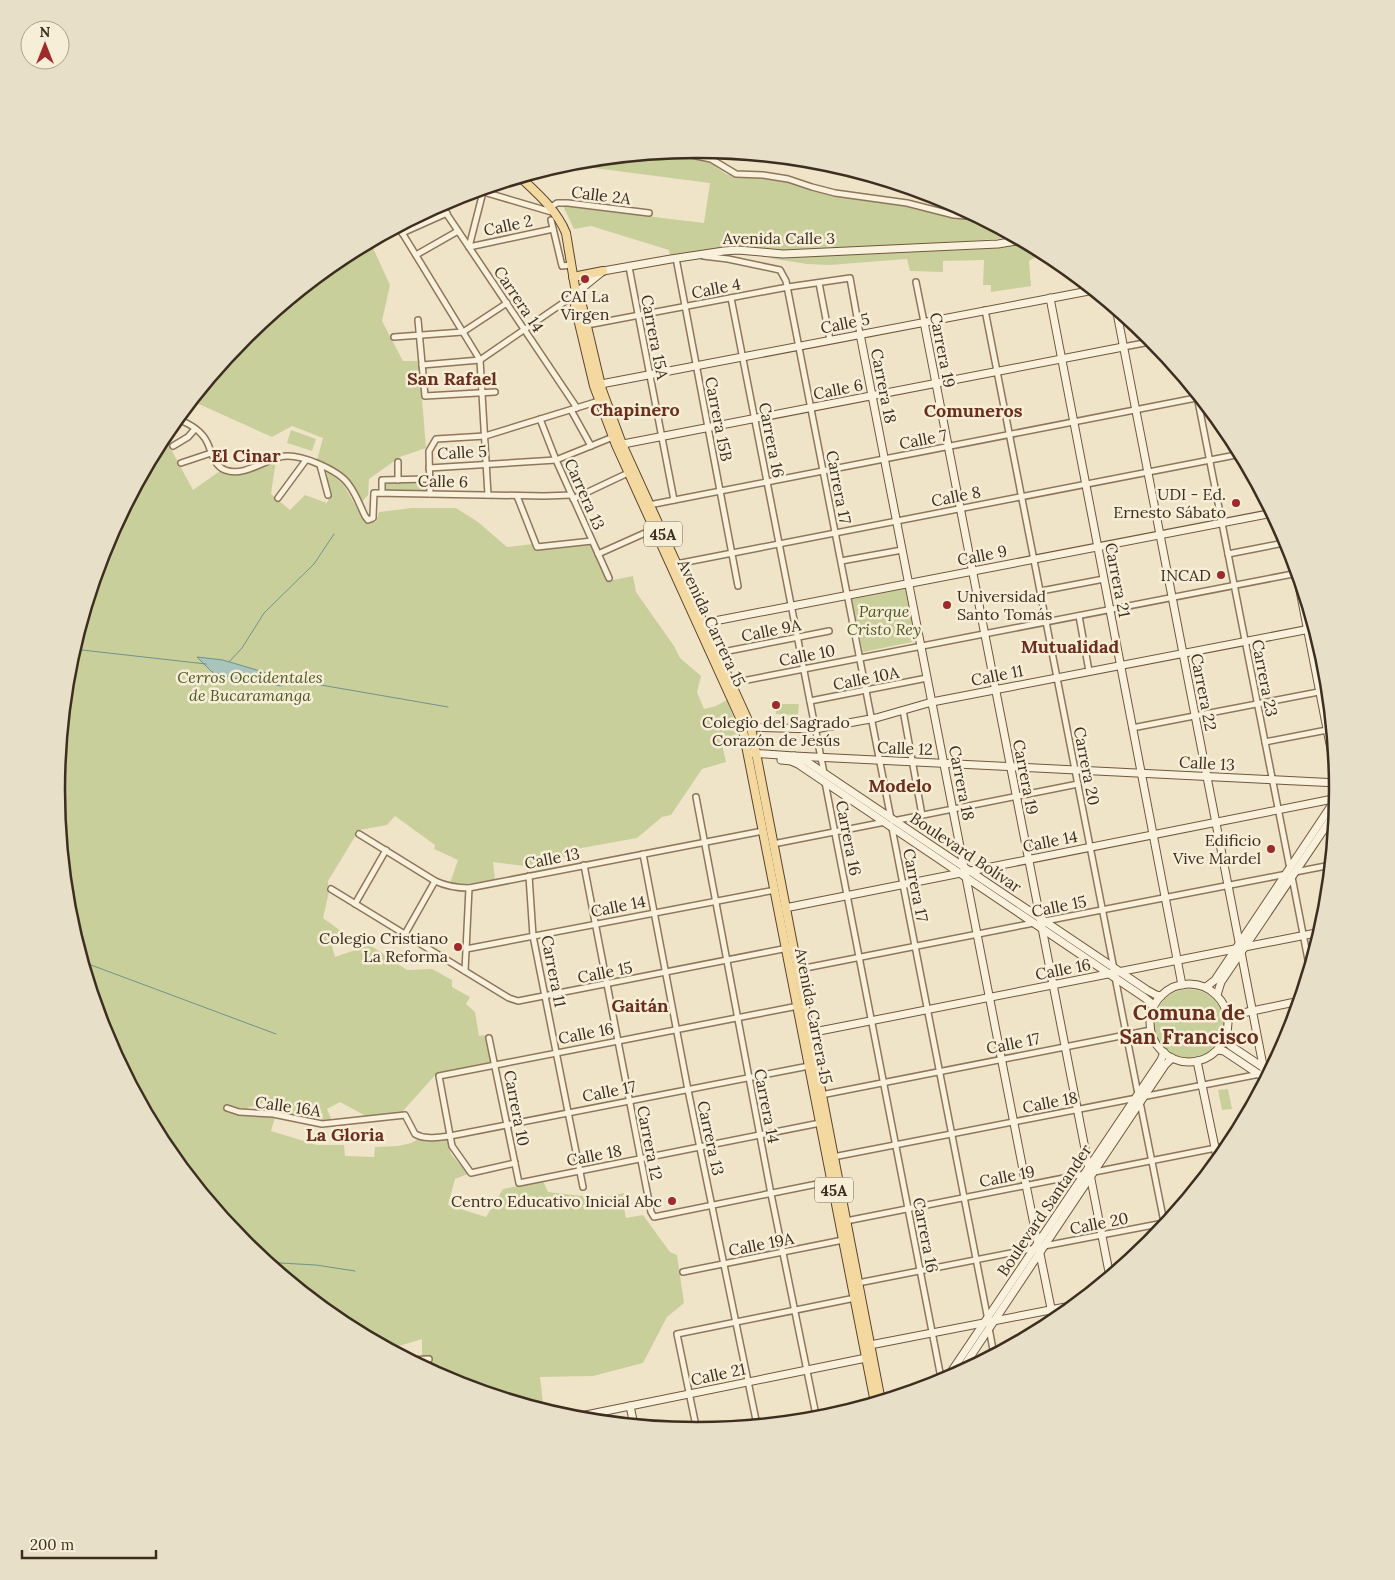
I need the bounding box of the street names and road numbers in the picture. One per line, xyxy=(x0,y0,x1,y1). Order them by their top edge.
street label: Calle 2A xyxy=(570,181,633,209)
street label: Calle 2 xyxy=(482,210,534,240)
street label: Avenida Calle 3 xyxy=(722,228,835,248)
street label: Carrera 14 xyxy=(490,262,549,336)
street label: Calle 4 xyxy=(690,273,743,303)
street label: Carrera 15A xyxy=(637,293,673,382)
street label: Calle 5 xyxy=(819,308,871,338)
street label: Carrera 19 xyxy=(926,311,960,389)
street label: Carrera 18 xyxy=(867,347,901,425)
street label: Calle 6 xyxy=(811,374,865,404)
street label: Carrera 15B xyxy=(701,375,737,463)
street label: Carrera 16 xyxy=(755,401,789,479)
street label: Calle 7 xyxy=(897,424,949,453)
street label: Calle 5 xyxy=(437,441,487,463)
street label: Carrera 17 xyxy=(822,449,856,526)
street label: Carrera 13 xyxy=(560,455,610,533)
street label: Calle 6 xyxy=(418,471,468,491)
street label: Calle 8 xyxy=(930,481,982,511)
road number: 45A xyxy=(644,522,682,546)
street label: Calle 9 xyxy=(955,540,1009,570)
street label: Carrera 21 xyxy=(1101,541,1135,619)
street label: Avenida Carrera 15 xyxy=(673,555,750,690)
street label: Calle 9A xyxy=(739,614,803,646)
street label: Carrera 23 xyxy=(1248,638,1282,718)
street label: Calle 10 xyxy=(777,640,837,670)
street label: Carrera 22 xyxy=(1187,652,1221,732)
street label: Calle 11 xyxy=(969,660,1025,690)
street label: Calle 10A xyxy=(831,662,902,694)
street label: Carrera 20 xyxy=(1070,725,1104,807)
street label: Calle 12 xyxy=(877,737,933,759)
street label: Carrera 19 xyxy=(1009,738,1043,816)
street label: Carrera 18 xyxy=(945,744,979,822)
street label: Calle 13 xyxy=(1179,752,1235,774)
street label: Carrera 16 xyxy=(832,799,866,877)
street label: Boulevard Bolívar xyxy=(907,807,1025,897)
street label: Calle 14 xyxy=(1021,826,1079,856)
street label: Calle 13 xyxy=(523,843,581,873)
street label: Carrera 17 xyxy=(899,847,933,924)
street label: Calle 14 xyxy=(589,891,647,921)
street label: Calle 15 xyxy=(1030,891,1088,921)
street label: Carrera 11 xyxy=(537,933,571,1009)
street label: Avenida Carrera 15 xyxy=(791,945,837,1086)
street label: Calle 16 xyxy=(1034,954,1092,984)
street label: Calle 15 xyxy=(576,957,634,987)
street label: Calle 16 xyxy=(557,1018,615,1048)
street label: Calle 17 xyxy=(984,1028,1042,1058)
street label: Carrera 14 xyxy=(750,1067,784,1145)
street label: Carrera 10 xyxy=(500,1068,534,1148)
street label: Calle 17 xyxy=(580,1076,638,1106)
street label: Calle 18 xyxy=(1021,1087,1079,1117)
street label: Calle 16A xyxy=(254,1091,323,1121)
street label: Carrera 13 xyxy=(693,1099,729,1177)
street label: Carrera 12 xyxy=(633,1104,667,1182)
street label: Calle 18 xyxy=(565,1140,623,1170)
street label: Boulevard Santander xyxy=(992,1140,1096,1280)
street label: Calle 19 xyxy=(978,1161,1036,1191)
road number: 45A xyxy=(815,1178,853,1202)
street label: Carrera 16 xyxy=(909,1196,943,1274)
street label: Calle 20 xyxy=(1068,1207,1130,1238)
street label: Calle 19A xyxy=(727,1228,796,1260)
street label: Calle 21 xyxy=(689,1358,747,1390)

